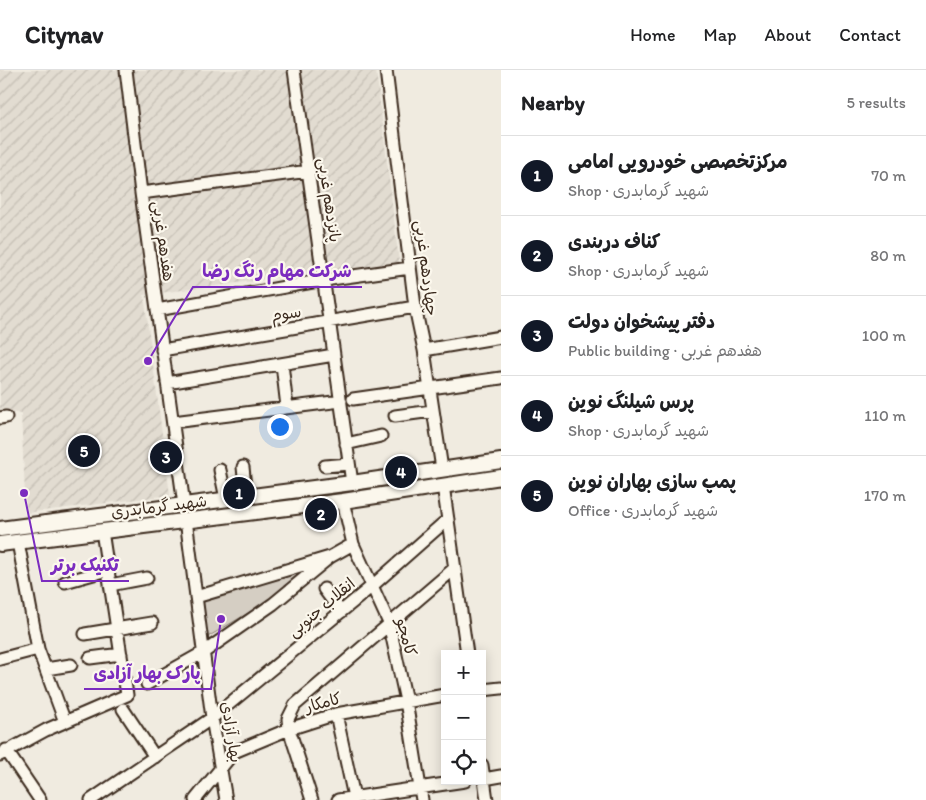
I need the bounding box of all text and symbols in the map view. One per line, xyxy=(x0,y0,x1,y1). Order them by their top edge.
text: Citynav xyxy=(25,20,103,49)
text: Home xyxy=(630,24,676,46)
text: Map xyxy=(704,24,737,46)
text: About xyxy=(765,24,811,46)
text: Contact xyxy=(839,24,901,46)
text: Nearby xyxy=(521,90,585,115)
text: 5 results xyxy=(846,93,906,112)
text: مرکزتخصصی خودرویی امامی xyxy=(568,150,788,173)
street label: پانزدهم غربی xyxy=(311,157,345,244)
text: 1 xyxy=(533,166,541,185)
text: 70 m xyxy=(871,166,906,185)
text: Shop · شهید گرمابدری xyxy=(568,181,709,200)
street label: هفدهم غربی xyxy=(145,200,179,283)
street label: چهاردهم غربی xyxy=(408,219,442,317)
text: کناف دربندی xyxy=(568,230,660,253)
text: 2 xyxy=(533,246,541,265)
text: 80 m xyxy=(870,246,906,265)
callout: شرکت مهام رنگ رضا xyxy=(193,254,362,287)
text: شرکت مهام رنگ رضا xyxy=(202,260,352,285)
text: Shop · شهید گرمابدری xyxy=(568,261,709,280)
street label: سوم xyxy=(270,302,303,328)
text: دفتر پیشخوان دولت xyxy=(568,310,715,333)
text: 3 xyxy=(533,326,541,345)
text: 100 m xyxy=(862,326,906,345)
text: Public building · هفدهم غربی xyxy=(568,341,762,360)
text: پرس شیلنگ نوین xyxy=(568,390,694,413)
text: 4 xyxy=(532,406,542,425)
text: 110 m xyxy=(864,406,906,425)
your location xyxy=(267,414,293,440)
text: Shop · شهید گرمابدری xyxy=(568,421,709,440)
pin: 5 xyxy=(68,432,100,470)
pin: 3 xyxy=(150,438,182,476)
pin: 4 xyxy=(385,453,417,491)
text: پمپ سازی بهاران نوین xyxy=(568,470,736,493)
pin: 1 xyxy=(223,474,255,512)
text: 5 xyxy=(533,486,541,505)
text: 170 m xyxy=(864,486,906,505)
street label: شهید گرمابدری xyxy=(110,491,208,522)
pin: 2 xyxy=(305,495,337,533)
text: Office · شهید گرمابدری xyxy=(568,501,718,520)
callout: تکنیک برتر xyxy=(42,548,129,581)
text: تکنیک برتر xyxy=(49,554,120,576)
street label: انقلاب جنوبی xyxy=(284,574,360,642)
street label: کامجو xyxy=(391,614,421,658)
map controls xyxy=(441,650,486,785)
button: + xyxy=(441,650,486,695)
callout: پارک بهار آزادی xyxy=(84,656,211,689)
text: پارک بهار آزادی xyxy=(93,662,201,685)
street label: کامکار xyxy=(301,689,344,717)
button: − xyxy=(441,695,486,740)
street label: بهار آزادی xyxy=(217,700,246,764)
button: locate xyxy=(441,740,486,785)

